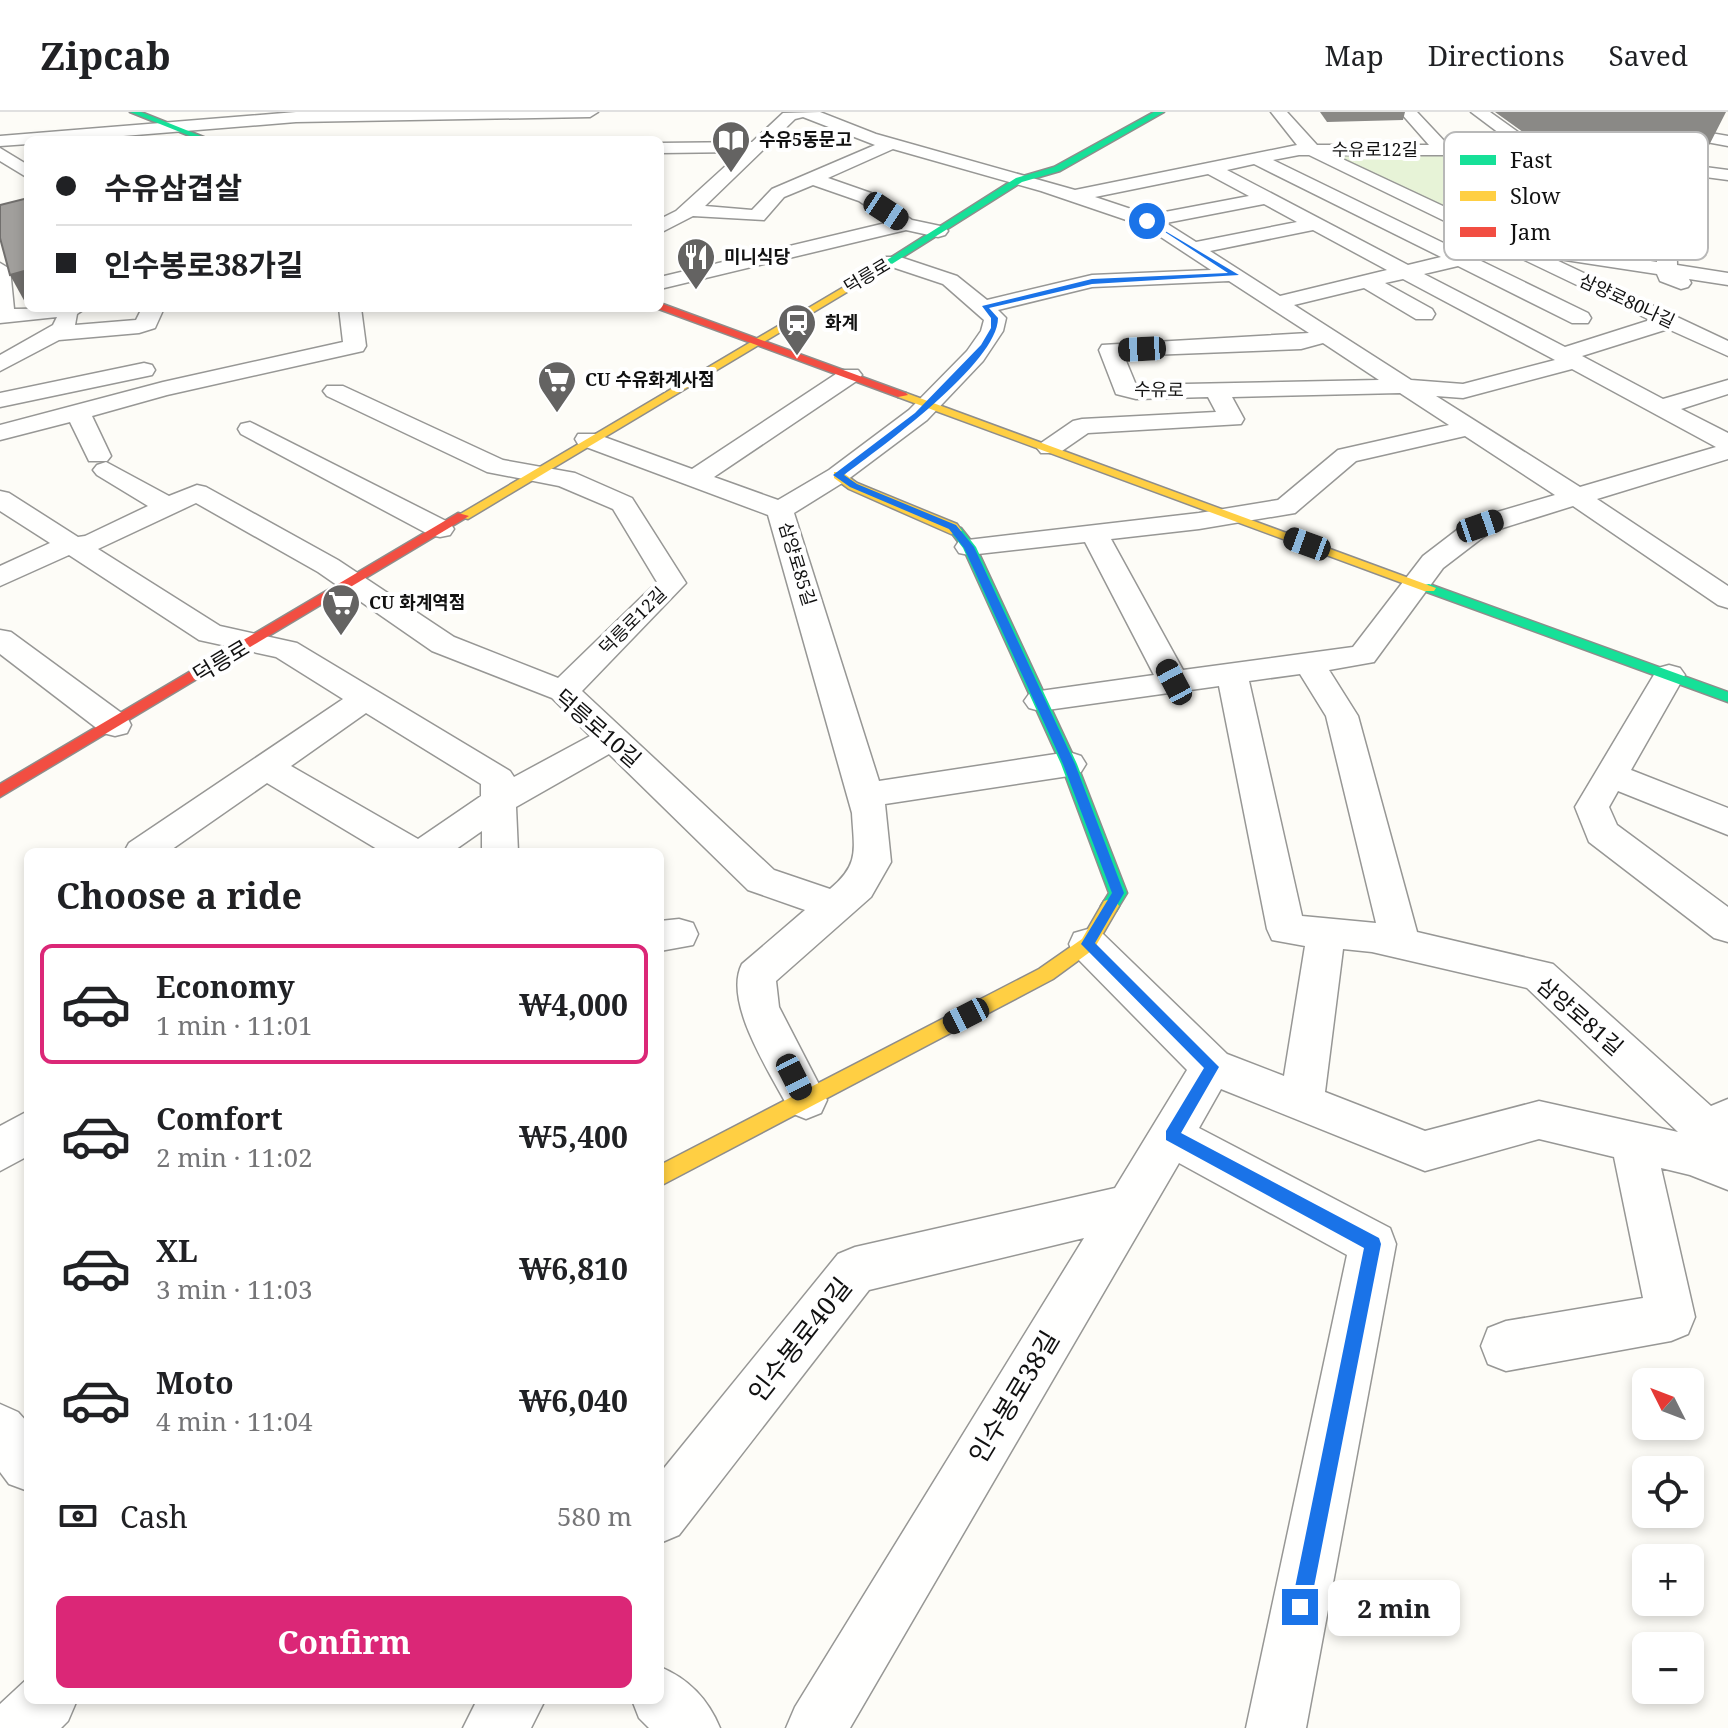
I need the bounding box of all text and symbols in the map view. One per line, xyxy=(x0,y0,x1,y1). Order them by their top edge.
text: Zipcab xyxy=(40,29,171,81)
text: Map xyxy=(1324,36,1384,74)
text: Directions xyxy=(1428,36,1565,74)
text: Saved xyxy=(1609,36,1688,74)
library icon: 수유5동문고 xyxy=(710,119,752,174)
place label: 수유5동문고 xyxy=(759,127,852,151)
legend xyxy=(1444,132,1708,260)
street label: 수유로12길 xyxy=(1332,137,1418,161)
text: Fast xyxy=(1510,144,1552,174)
text: 수유삼겹살 xyxy=(104,167,242,208)
text: Slow xyxy=(1510,180,1560,210)
car xyxy=(859,188,913,234)
route start xyxy=(1129,203,1165,239)
text: Jam xyxy=(1509,216,1551,246)
restaurant icon: 미니식당 xyxy=(675,236,717,291)
text: 인수봉로38가길 xyxy=(104,244,304,285)
place label: 미니식당 xyxy=(724,244,790,268)
street label: 덕릉로 xyxy=(839,252,894,298)
street label: 삼양로80나길 xyxy=(1576,267,1679,333)
station icon: 화계 xyxy=(776,302,818,357)
place label: 화계 xyxy=(825,310,858,334)
car xyxy=(1117,336,1167,362)
supermarket icon: CU 수유화계사점 xyxy=(536,359,578,414)
place label: CU 수유화계사점 xyxy=(585,367,715,391)
street label: 수유로 xyxy=(1134,377,1184,401)
car xyxy=(1453,507,1507,545)
street label: 삼양로85길 xyxy=(774,519,822,609)
car xyxy=(1280,525,1334,563)
street label: 덕릉로12길 xyxy=(593,581,671,659)
supermarket icon: CU 화계역점 xyxy=(320,582,362,637)
place label: CU 화계역점 xyxy=(369,590,465,614)
street label: 덕릉로 xyxy=(187,632,254,689)
car xyxy=(1152,655,1196,709)
street label: 덕릉로10길 xyxy=(549,681,648,773)
text: Choose a ride xyxy=(56,871,302,920)
text: Economy xyxy=(156,966,295,1007)
icon: car xyxy=(60,968,132,1040)
street label: 삼양로81길 xyxy=(1531,969,1630,1061)
text: ₩4,000 xyxy=(519,984,628,1025)
car xyxy=(939,994,993,1038)
text: 1 min · 11:01 xyxy=(156,1007,313,1043)
car xyxy=(772,1050,816,1104)
text: Comfort xyxy=(156,1098,283,1139)
icon: car xyxy=(60,1100,132,1172)
text: ₩5,400 xyxy=(519,1116,628,1157)
text: 2 min · 11:02 xyxy=(156,1139,313,1175)
text: XL xyxy=(156,1230,198,1271)
icon: car xyxy=(60,1232,132,1304)
text: ₩6,810 xyxy=(519,1248,628,1289)
street label: 인수봉로40길 xyxy=(739,1270,859,1409)
text: 3 min · 11:03 xyxy=(156,1271,313,1307)
street label: 인수봉로38길 xyxy=(959,1323,1067,1469)
text: Moto xyxy=(156,1362,234,1403)
icon: car xyxy=(60,1364,132,1436)
north arrow xyxy=(1632,1368,1704,1440)
map controls xyxy=(1632,1368,1704,1704)
text: ₩6,040 xyxy=(519,1380,628,1421)
text: 4 min · 11:04 xyxy=(156,1403,313,1439)
button: locate xyxy=(1632,1456,1704,1528)
icon: cash xyxy=(56,1494,100,1538)
text: Cash xyxy=(120,1496,188,1537)
text: 580 m xyxy=(557,1498,632,1534)
button: + xyxy=(1632,1544,1704,1616)
callout: 2 min xyxy=(1328,1579,1460,1635)
route end xyxy=(1282,1589,1318,1625)
text: 2 min xyxy=(1357,1590,1431,1626)
button: Confirm xyxy=(56,1596,632,1688)
button: − xyxy=(1632,1632,1704,1704)

